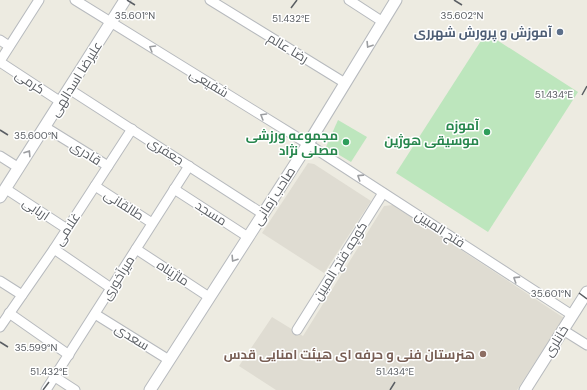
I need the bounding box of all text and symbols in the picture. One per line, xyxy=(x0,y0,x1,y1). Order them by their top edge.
text: 35.601°N xyxy=(115,9,155,22)
text: 35.602°N xyxy=(441,9,483,22)
text: 51.432°E xyxy=(272,12,310,25)
place label: آموزش و پرورش شهرری xyxy=(414,24,553,42)
marker: آموزش و پرورش شهرری xyxy=(555,27,565,37)
street label: رضا عالم xyxy=(264,29,312,68)
street label: علیرضا اسدالهی xyxy=(46,38,106,120)
one-way arrow xyxy=(366,41,373,48)
one-way arrow xyxy=(149,46,156,53)
street label: شفیعی xyxy=(186,65,232,101)
street label: کرمی xyxy=(12,66,48,98)
text: 51.434°E xyxy=(535,88,574,101)
one-way arrow xyxy=(260,113,267,121)
place label: آموزه موسیقی هوژین xyxy=(384,117,480,149)
place label: مجموعه ورزشی مصلی نژاد xyxy=(246,127,338,159)
marker: آموزه موسیقی هوژین xyxy=(482,127,492,137)
text: 35.600°N xyxy=(14,129,58,142)
street label: جعفری xyxy=(145,133,187,169)
street label: قادری xyxy=(67,137,105,169)
marker: مجموعه ورزشی مصلی نژاد xyxy=(341,137,351,147)
one-way arrow xyxy=(24,150,31,157)
street label: صاحب زمانی xyxy=(249,164,299,228)
one-way arrow xyxy=(357,175,364,182)
street label: طالقانی xyxy=(101,186,147,224)
street label: اربابی xyxy=(19,194,53,224)
street label: مسجد xyxy=(192,197,230,229)
street label: فتح المبین xyxy=(412,207,468,251)
street label: غلامی xyxy=(50,209,84,249)
street label: کوچه فتح المبین xyxy=(309,218,372,304)
street label: میرآخوری xyxy=(98,253,138,303)
one-way arrow xyxy=(231,255,239,262)
street label: ماژپناه xyxy=(153,256,192,291)
one-way arrow xyxy=(513,276,520,284)
text: 35.601°N xyxy=(531,287,571,300)
street label: سعدی xyxy=(112,320,152,354)
street label: خانلری xyxy=(540,322,572,360)
text: 35.599°N xyxy=(15,341,57,354)
place label: هنرستان فنی و حرفه ای هیئت امنایی قدس xyxy=(224,346,475,363)
marker: هنرستان فنی و حرفه ای هیئت امنایی قدس xyxy=(478,349,488,359)
text: 51.432°E xyxy=(30,365,68,378)
text: 51.434°E xyxy=(376,365,415,378)

